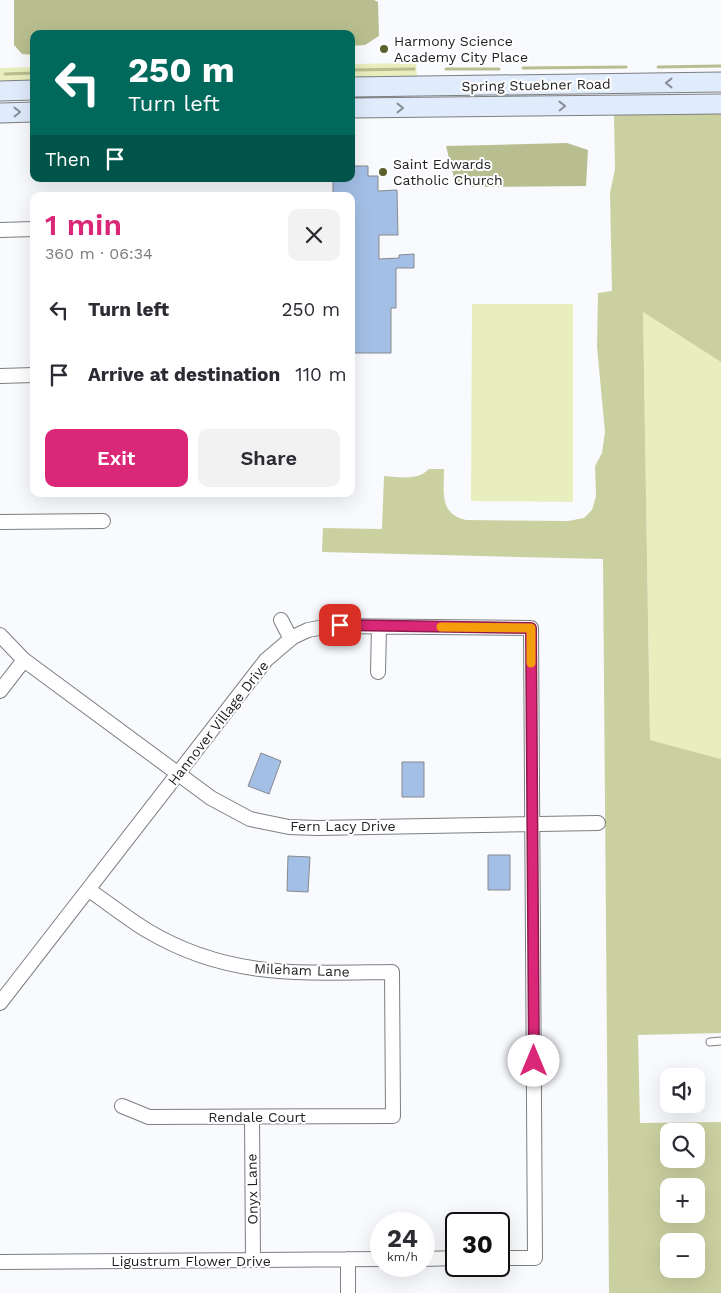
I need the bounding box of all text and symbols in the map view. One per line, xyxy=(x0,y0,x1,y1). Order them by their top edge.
place label: Harmony Science Academy City Place xyxy=(394,33,528,65)
marker: Harmony Science Academy City Place xyxy=(378,43,390,55)
text: 250 m xyxy=(128,49,235,91)
icon: left xyxy=(45,50,110,115)
street label: Spring Stuebner Road xyxy=(461,76,611,94)
one-way arrow xyxy=(665,78,673,88)
text: Turn left xyxy=(128,91,220,116)
one-way arrow xyxy=(559,100,567,111)
one-way arrow xyxy=(396,102,404,113)
one-way arrow xyxy=(13,107,21,118)
icon: arrive xyxy=(101,145,129,173)
text: Then xyxy=(45,148,91,171)
place label: Saint Edwards Catholic Church xyxy=(393,156,503,188)
marker: Saint Edwards Catholic Church xyxy=(377,166,389,178)
text: 1 min xyxy=(45,207,122,242)
button: close xyxy=(288,209,340,261)
text: 360 m · 06:34 xyxy=(45,244,153,263)
icon: left xyxy=(45,296,73,324)
text: Turn left xyxy=(88,298,169,321)
text: 250 m xyxy=(281,298,340,321)
icon: arrive xyxy=(45,361,73,389)
text: Arrive at destination xyxy=(88,363,280,386)
text: 110 m xyxy=(295,363,347,386)
button: Exit xyxy=(45,429,188,487)
button: Share xyxy=(198,429,340,487)
pin xyxy=(319,604,361,646)
icon: arrive xyxy=(326,611,354,639)
street label: Hannover Village Drive xyxy=(165,658,271,788)
street label: Fern Lacy Drive xyxy=(290,818,396,834)
street label: Mileham Lane xyxy=(254,960,350,980)
position arrow xyxy=(507,1034,559,1086)
map controls xyxy=(660,1068,705,1278)
button: sound xyxy=(660,1068,705,1113)
street label: Rendale Court xyxy=(208,1109,306,1125)
button: search xyxy=(660,1123,705,1168)
street label: Onyx Lane xyxy=(243,1153,261,1225)
button: + xyxy=(660,1178,705,1223)
speed limit sign: 30 xyxy=(445,1212,510,1277)
text: 24 xyxy=(387,1224,418,1253)
button: − xyxy=(660,1233,705,1278)
text: km/h xyxy=(387,1250,418,1264)
street label: Ligustrum Flower Drive xyxy=(111,1253,271,1269)

